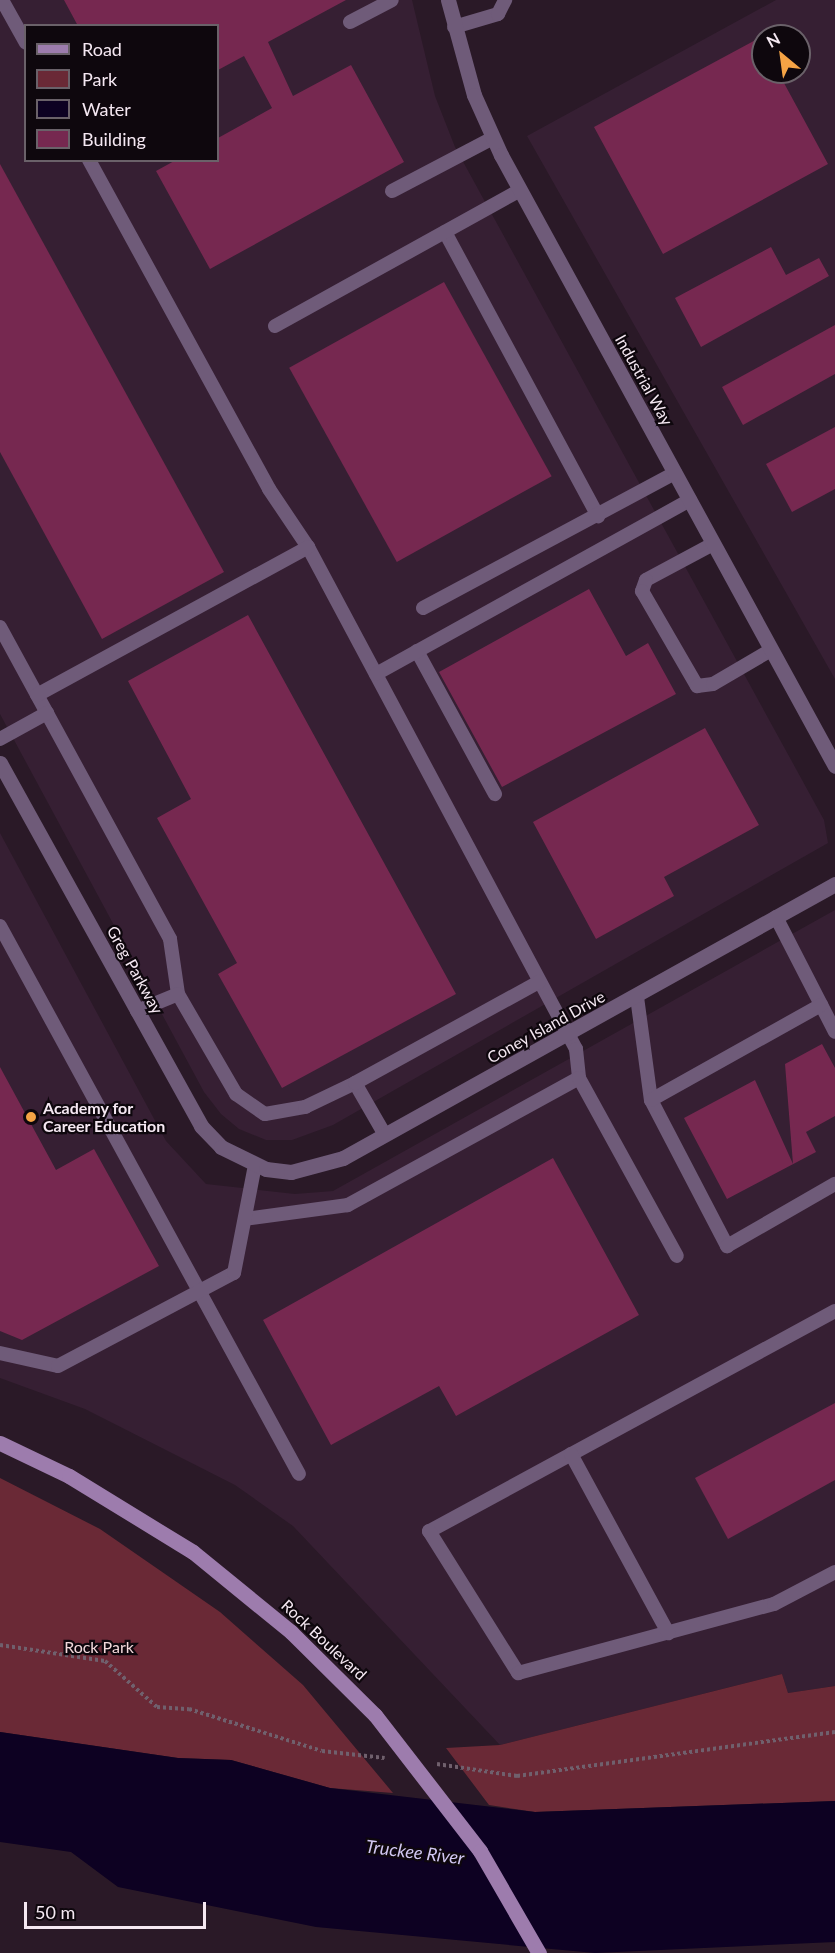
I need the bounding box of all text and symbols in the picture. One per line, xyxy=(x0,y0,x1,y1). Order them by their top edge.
legend xyxy=(24,24,219,162)
north arrow xyxy=(751,24,811,84)
text: N xyxy=(763,28,783,51)
text: Road xyxy=(82,38,122,60)
text: Park xyxy=(82,68,117,90)
text: Water xyxy=(82,98,131,120)
text: Building xyxy=(82,128,146,150)
street label: Industrial Way xyxy=(611,331,677,429)
street label: Greg Parkway xyxy=(103,923,167,1017)
street label: Coney Island Drive xyxy=(484,987,608,1067)
place label: Academy for Career Education xyxy=(43,1098,166,1136)
marker: Academy for Career Education xyxy=(24,1110,38,1124)
street label: Rock Boulevard xyxy=(278,1596,370,1684)
park label: Rock Park xyxy=(64,1637,134,1657)
water label: Truckee River xyxy=(364,1835,466,1869)
scale bar xyxy=(27,1890,208,1928)
text: 50 m xyxy=(35,1901,75,1923)

